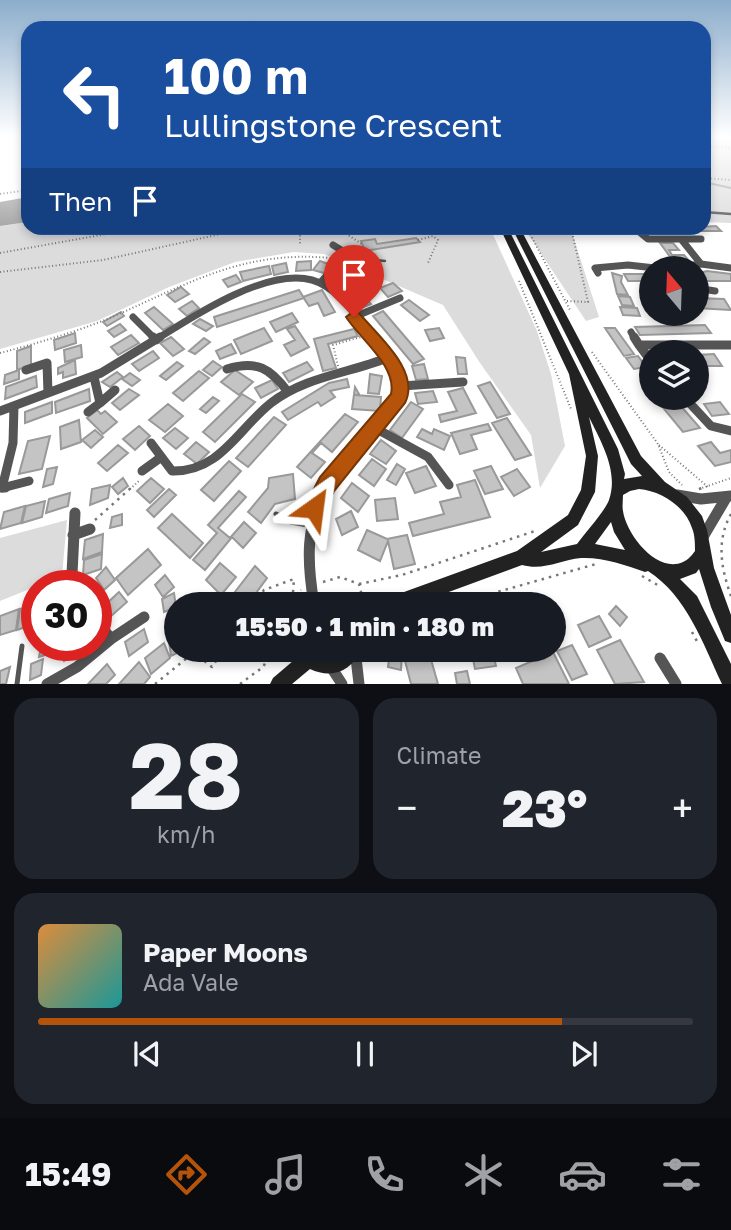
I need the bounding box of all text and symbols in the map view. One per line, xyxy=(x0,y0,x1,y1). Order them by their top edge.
text: 100 m xyxy=(164,46,308,105)
icon: left xyxy=(49,49,140,140)
text: Lullingstone Crescent xyxy=(164,106,502,144)
icon: arrive xyxy=(126,182,164,220)
text: Then xyxy=(49,186,112,217)
pin xyxy=(324,245,384,317)
icon: arrive xyxy=(335,256,373,294)
north arrow xyxy=(639,256,709,326)
map controls xyxy=(639,256,709,410)
button: layers xyxy=(639,340,709,410)
position arrow xyxy=(277,471,351,545)
speed limit sign: 30 xyxy=(21,570,112,661)
text: 15:50 · 1 min · 180 m xyxy=(236,611,494,642)
text: 28 xyxy=(129,720,243,829)
text: Climate xyxy=(397,741,481,769)
text: 23° xyxy=(502,776,587,838)
text: − xyxy=(397,785,417,830)
text: + xyxy=(672,785,693,830)
text: km/h xyxy=(157,820,216,848)
text: Paper Moons xyxy=(143,937,308,968)
text: Ada Vale xyxy=(143,968,239,996)
icon: previous xyxy=(128,1035,166,1073)
icon: pause xyxy=(346,1035,384,1073)
icon: next xyxy=(565,1035,603,1073)
icon: directions xyxy=(162,1150,211,1199)
icon: music xyxy=(261,1150,310,1199)
icon: phone xyxy=(360,1150,409,1199)
icon: climate xyxy=(459,1150,508,1199)
icon: car xyxy=(558,1150,607,1199)
icon: filters xyxy=(657,1150,706,1199)
text: 15:49 xyxy=(25,1155,112,1193)

